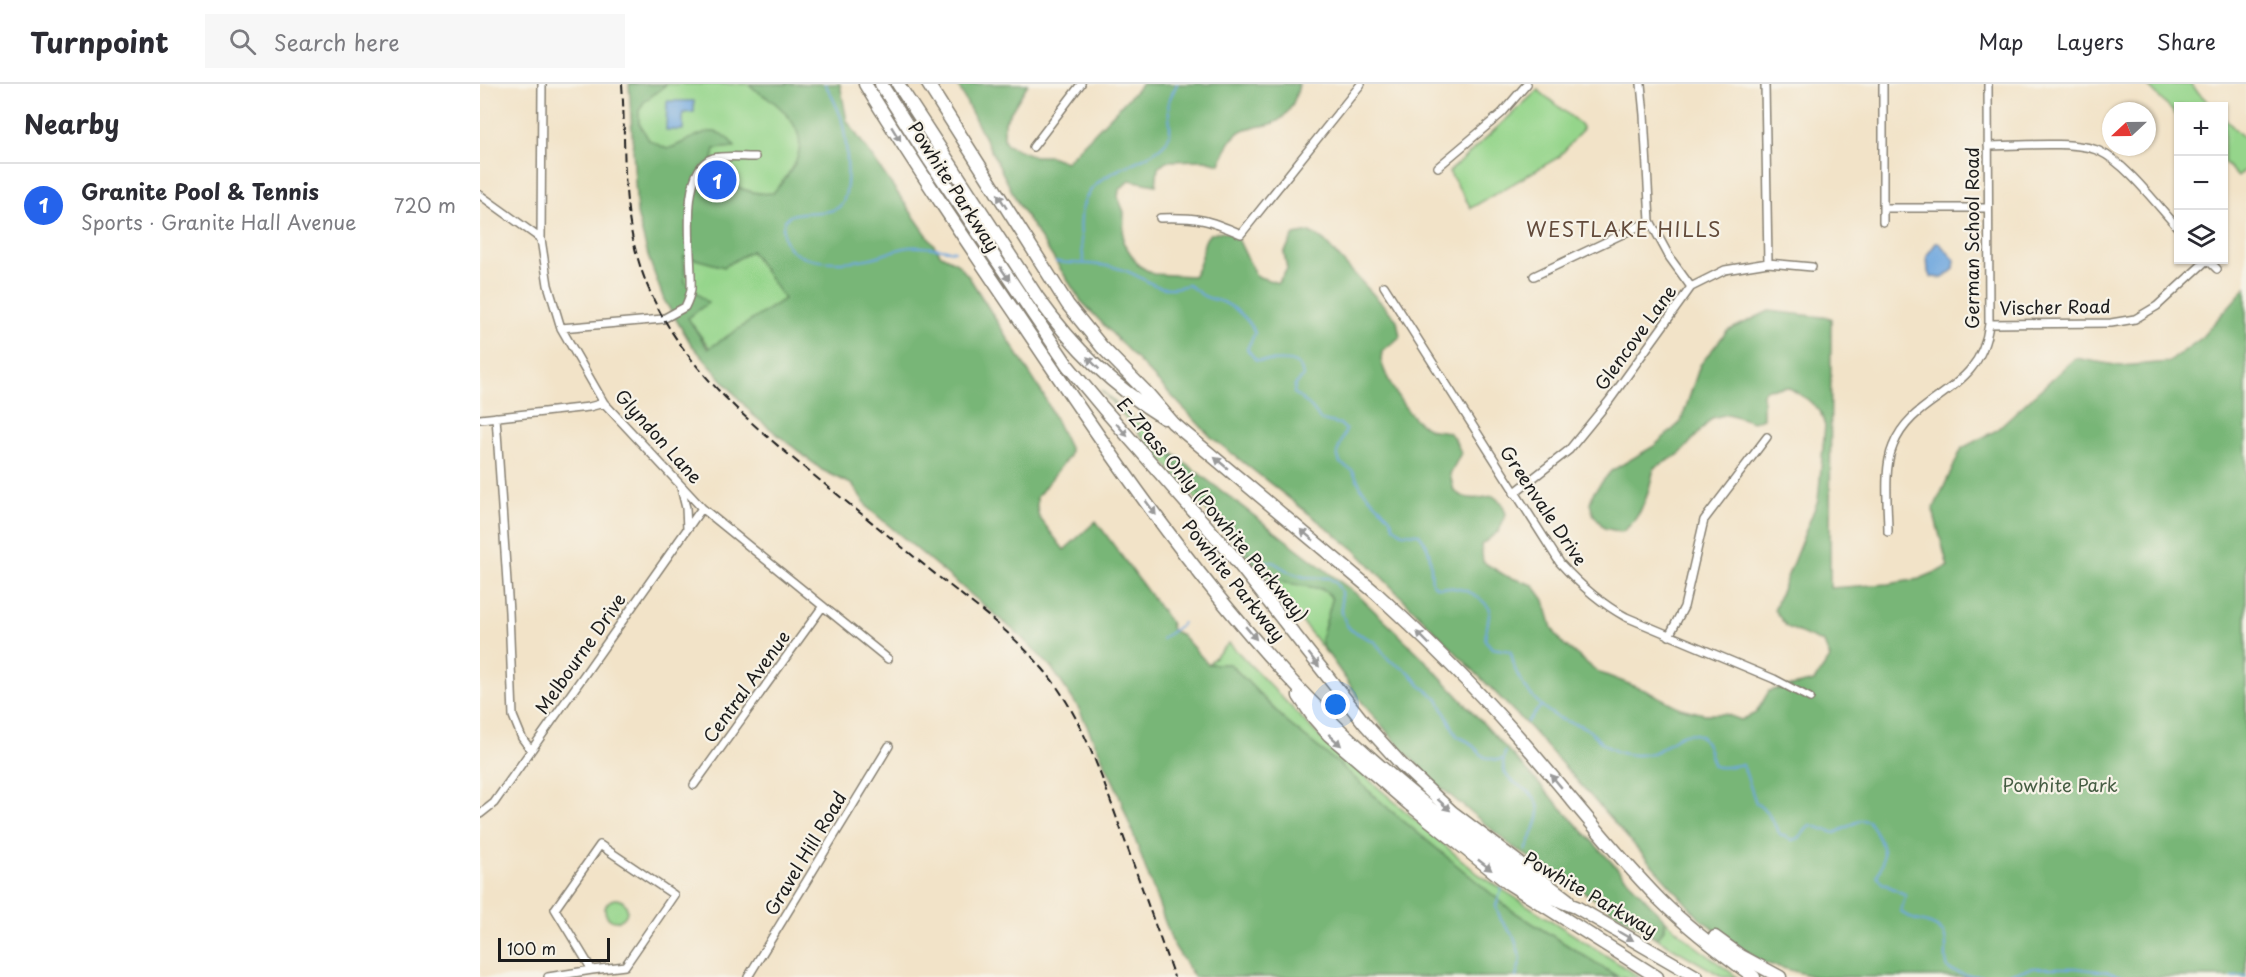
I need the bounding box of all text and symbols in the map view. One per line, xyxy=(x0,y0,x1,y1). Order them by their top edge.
search box xyxy=(205,14,625,68)
text: Turnpoint xyxy=(30,20,169,63)
icon: search xyxy=(226,25,259,58)
text: Search here xyxy=(274,25,400,58)
text: Map xyxy=(1979,25,2023,57)
text: Layers xyxy=(2056,25,2124,57)
text: Share xyxy=(2157,25,2216,57)
north arrow xyxy=(2102,102,2156,156)
map controls xyxy=(2174,102,2228,264)
button: + xyxy=(2174,102,2228,156)
text: Nearby xyxy=(24,104,119,143)
street label: Powhite Parkway xyxy=(902,116,1007,257)
one-way arrow xyxy=(890,126,901,142)
street label: German School Road xyxy=(1958,147,1985,329)
button: − xyxy=(2174,156,2228,210)
pin: 1 xyxy=(698,158,736,202)
text: Granite Pool & Tennis xyxy=(81,174,319,207)
text: 1 xyxy=(39,190,48,220)
text: 720 m xyxy=(394,190,456,220)
one-way arrow xyxy=(996,193,1007,210)
text: Sports · Granite Hall Avenue xyxy=(81,207,357,237)
button: layers xyxy=(2174,210,2228,264)
district label: WESTLAKE HILLS xyxy=(1526,214,1722,244)
one-way arrow xyxy=(999,265,1011,281)
street label: Glencove Lane xyxy=(1587,279,1682,395)
street label: Vischer Road xyxy=(1999,292,2111,321)
one-way arrow xyxy=(1086,356,1100,370)
street label: Glyndon Lane xyxy=(609,383,709,489)
street label: E-ZPass Only (Powhite Parkway) xyxy=(1112,394,1312,626)
one-way arrow xyxy=(1115,422,1128,438)
street label: Greenvale Drive xyxy=(1494,440,1594,571)
one-way arrow xyxy=(1213,457,1229,470)
one-way arrow xyxy=(1145,500,1157,515)
street label: Powhite Parkway xyxy=(1177,515,1289,647)
one-way arrow xyxy=(1300,529,1315,542)
street label: Melbourne Drive xyxy=(528,587,632,719)
street label: Central Avenue xyxy=(696,624,796,748)
one-way arrow xyxy=(1244,625,1257,640)
one-way arrow xyxy=(1416,631,1431,645)
one-way arrow xyxy=(1307,652,1320,668)
your location xyxy=(1321,690,1350,719)
one-way arrow xyxy=(1327,733,1342,746)
park label: Powhite Park xyxy=(2002,771,2118,798)
one-way arrow xyxy=(1549,773,1562,789)
street label: Gravel Hill Road xyxy=(757,786,852,920)
one-way arrow xyxy=(1437,797,1451,811)
street label: Powhite Parkway xyxy=(1519,844,1663,943)
one-way arrow xyxy=(1477,859,1492,871)
one-way arrow xyxy=(1618,931,1635,941)
scale bar xyxy=(498,935,610,962)
text: 100 m xyxy=(507,936,556,960)

